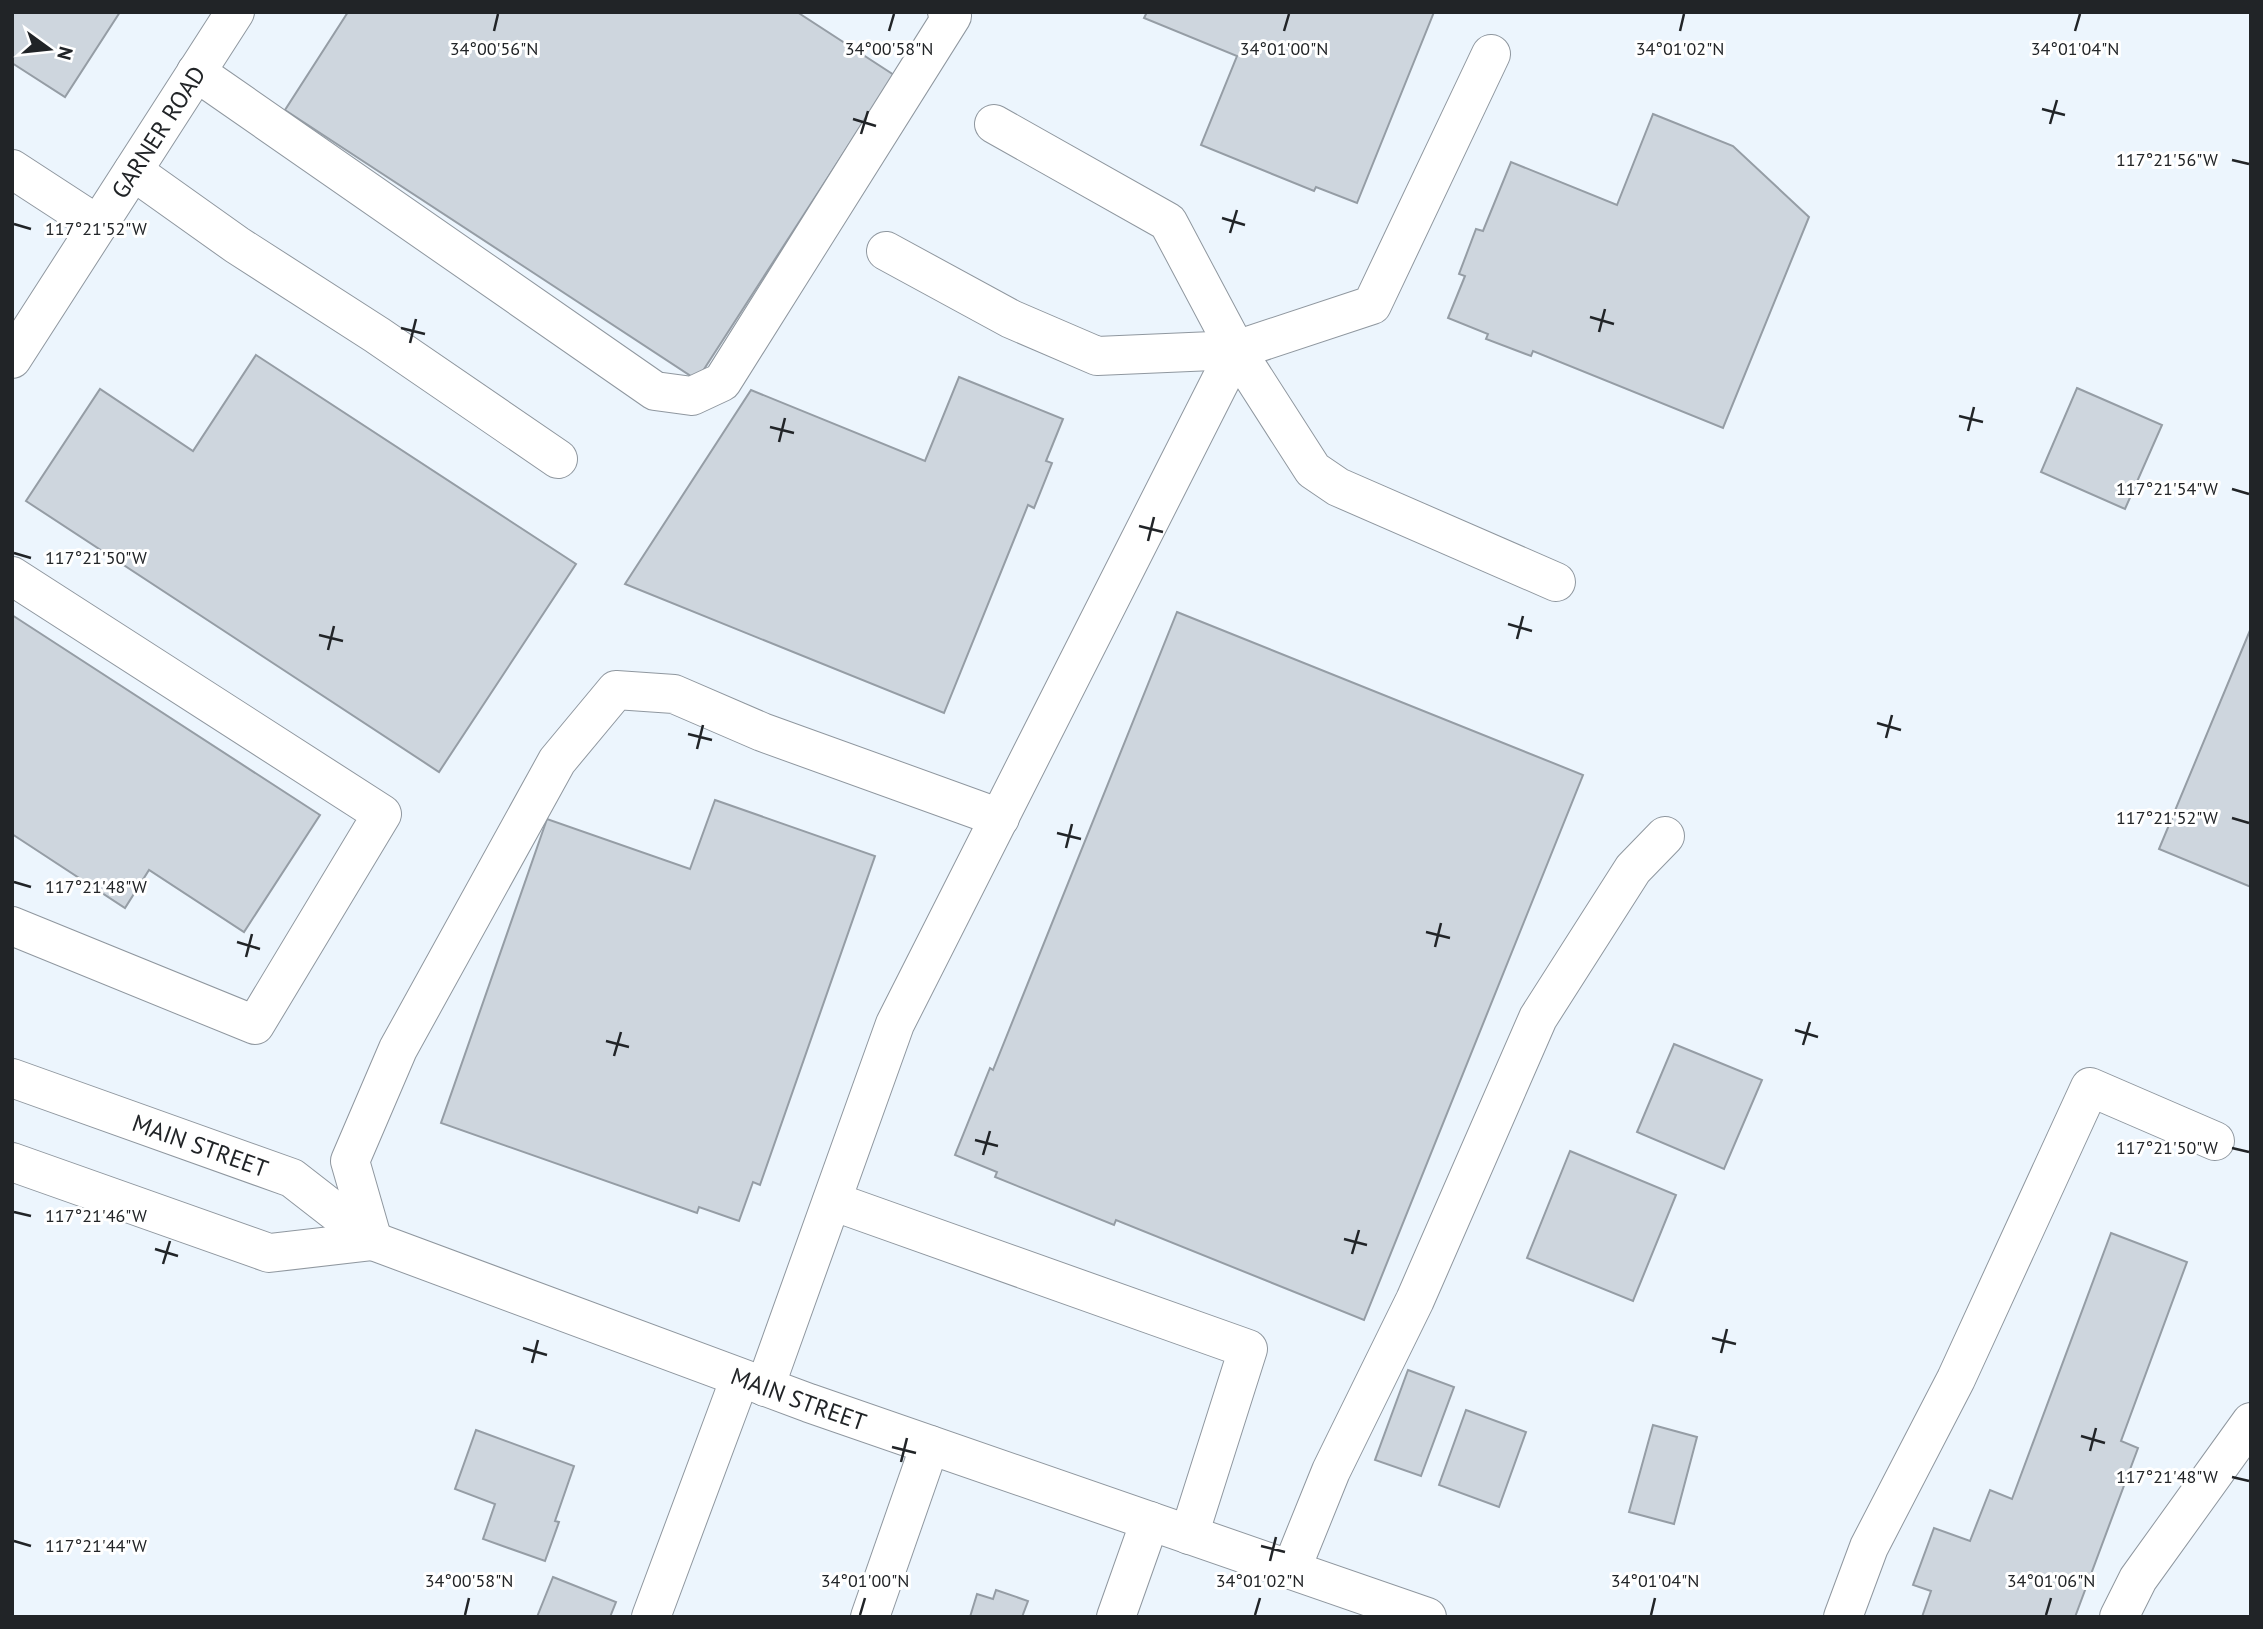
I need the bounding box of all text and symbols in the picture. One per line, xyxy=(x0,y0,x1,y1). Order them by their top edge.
north arrow xyxy=(14,14,84,84)
text: 34°00'56"N xyxy=(450,37,538,60)
text: 34°00'58"N xyxy=(845,37,933,60)
text: 34°01'00"N xyxy=(1240,37,1328,60)
text: 34°01'02"N xyxy=(1636,37,1724,60)
text: 34°01'04"N xyxy=(2031,37,2119,60)
text: N xyxy=(52,44,79,63)
street label: GARNER ROAD xyxy=(104,60,212,204)
text: 117°21'56"W xyxy=(2116,148,2218,171)
text: 117°21'52"W xyxy=(45,217,147,240)
text: 117°21'54"W xyxy=(2116,477,2218,500)
text: 117°21'50"W xyxy=(45,546,147,569)
text: 117°21'52"W xyxy=(2116,806,2218,829)
text: 117°21'48"W xyxy=(45,875,147,898)
street label: MAIN STREET xyxy=(128,1107,272,1184)
text: 117°21'50"W xyxy=(2116,1136,2218,1159)
text: 117°21'46"W xyxy=(45,1204,147,1227)
street label: MAIN STREET xyxy=(727,1360,871,1437)
text: 117°21'48"W xyxy=(2116,1465,2218,1488)
text: 117°21'44"W xyxy=(45,1534,147,1557)
text: 34°00'58"N xyxy=(425,1569,513,1592)
text: 34°01'00"N xyxy=(821,1569,909,1592)
text: 34°01'02"N xyxy=(1216,1569,1304,1592)
text: 34°01'04"N xyxy=(1611,1569,1699,1592)
text: 34°01'06"N xyxy=(2007,1569,2095,1592)

